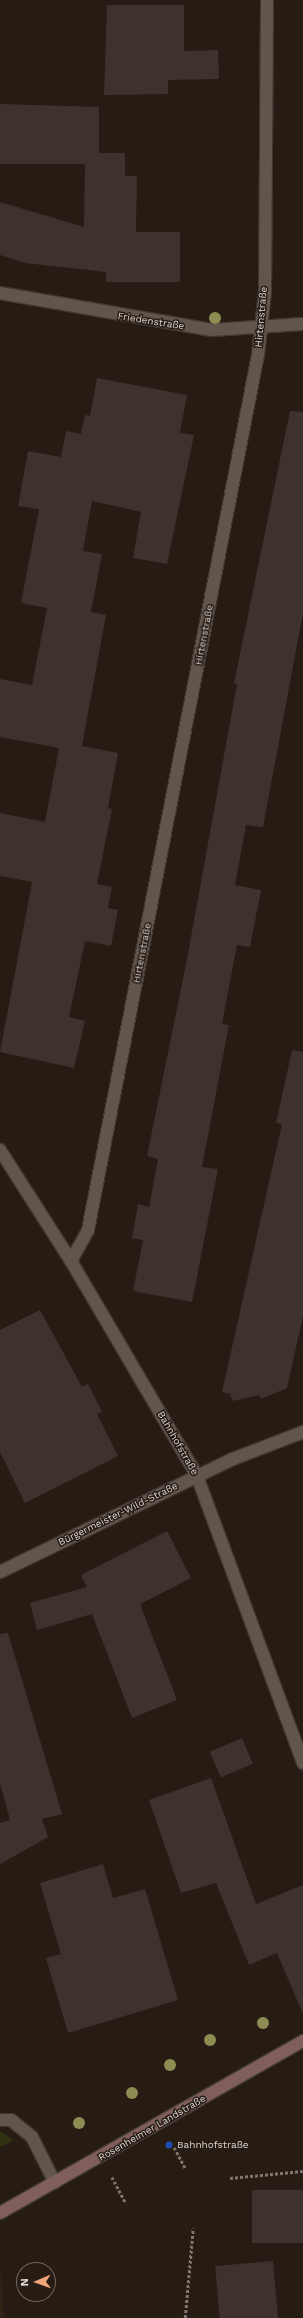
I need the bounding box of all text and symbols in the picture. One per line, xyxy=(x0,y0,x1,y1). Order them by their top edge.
street label: Hirtenstraße xyxy=(252,286,270,348)
street label: Friedenstraße xyxy=(117,310,185,332)
street label: Hirtenstraße xyxy=(192,604,216,666)
street label: Hirtenstraße xyxy=(130,922,154,984)
street label: Bahnhofstraße xyxy=(155,1409,201,1477)
street label: Bürgermeister-Wild-Straße xyxy=(56,1480,180,1548)
street label: Rosenheimer Landstraße xyxy=(96,2092,208,2164)
place label: Bahnhofstraße xyxy=(177,2139,249,2151)
marker: Bahnhofstraße xyxy=(164,2140,174,2150)
north arrow xyxy=(16,2262,56,2302)
text: N xyxy=(18,2278,31,2287)

